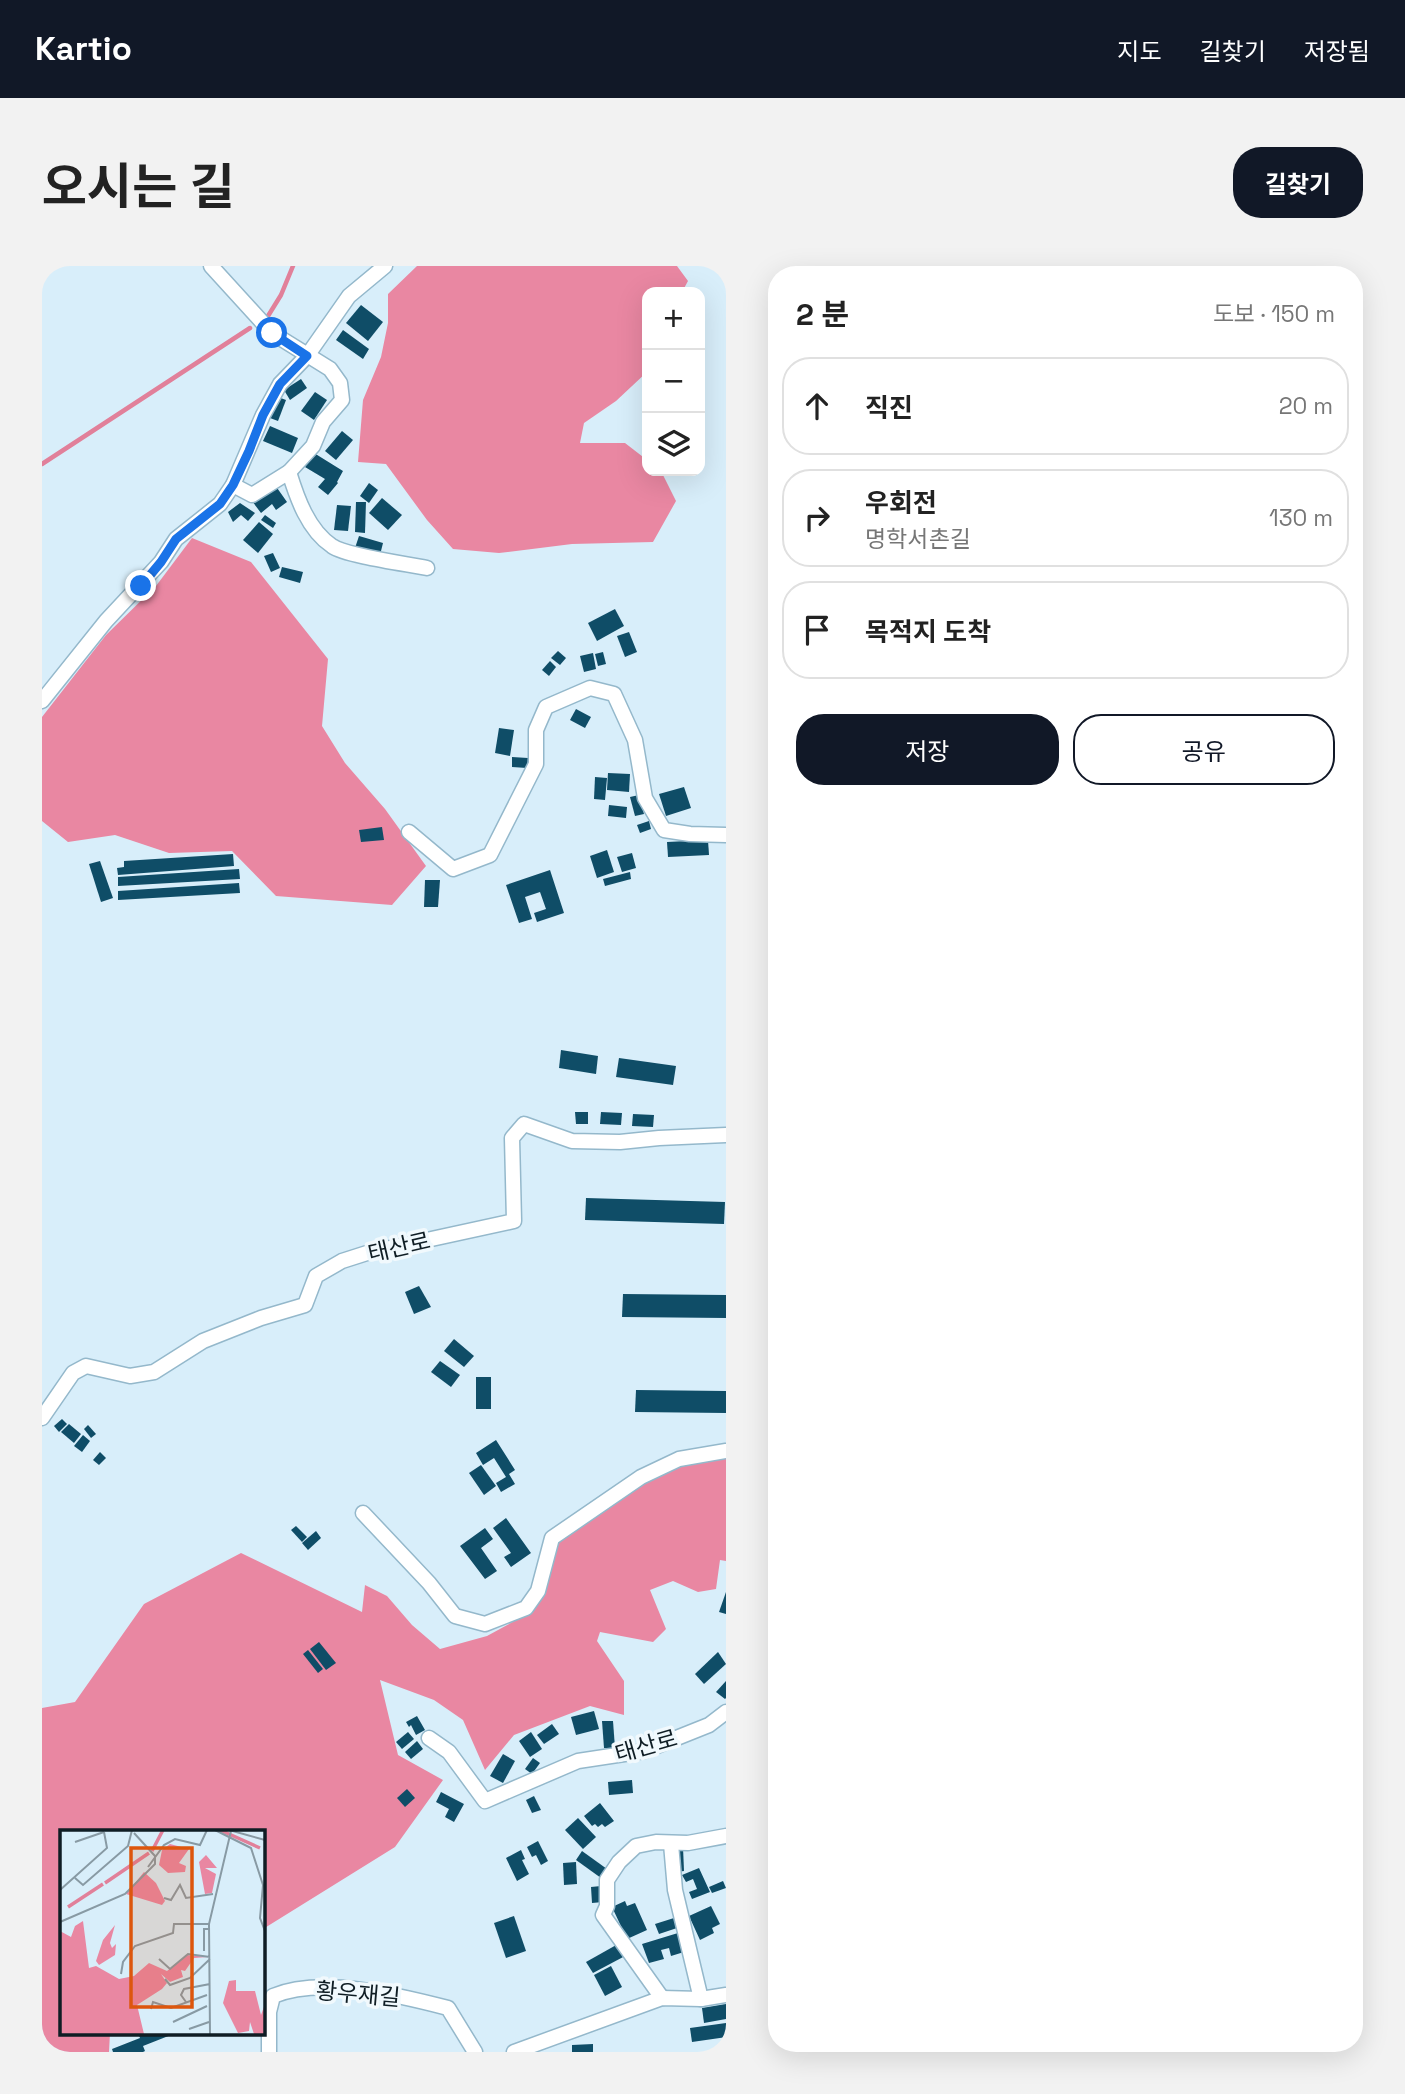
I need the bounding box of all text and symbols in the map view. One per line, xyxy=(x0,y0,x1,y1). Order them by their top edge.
text: Kartio xyxy=(35,28,132,70)
text: 지도 xyxy=(1117,36,1162,67)
text: 길찾기 xyxy=(1200,36,1266,67)
text: 저장됨 xyxy=(1304,36,1370,67)
button: 길찾기 xyxy=(1233,147,1363,218)
text: 오시는 길 xyxy=(42,156,235,218)
map controls xyxy=(642,287,705,476)
button: + xyxy=(642,287,705,350)
text: 2 분 xyxy=(796,295,849,334)
text: 도보 · 150 m xyxy=(1213,299,1335,329)
route start xyxy=(256,317,287,348)
button: − xyxy=(642,350,705,413)
icon: ahead xyxy=(798,387,836,425)
text: 직진 xyxy=(865,391,913,425)
text: 20 m xyxy=(1279,391,1333,421)
button: layers xyxy=(642,413,705,476)
text: 우회전 xyxy=(865,486,937,520)
icon: right xyxy=(798,499,836,537)
text: 130 m xyxy=(1269,503,1333,533)
text: 명학서촌길 xyxy=(865,524,971,554)
route end xyxy=(125,570,156,601)
icon: arrive xyxy=(798,611,836,649)
text: 목적지 도착 xyxy=(865,615,991,649)
button: 저장 xyxy=(796,714,1059,785)
button: 공유 xyxy=(1073,714,1335,785)
street label: 태산로 xyxy=(365,1225,433,1269)
street label: 태산로 xyxy=(611,1723,681,1769)
inset map xyxy=(60,1830,264,2035)
street label: 황우재길 xyxy=(315,1975,401,2013)

